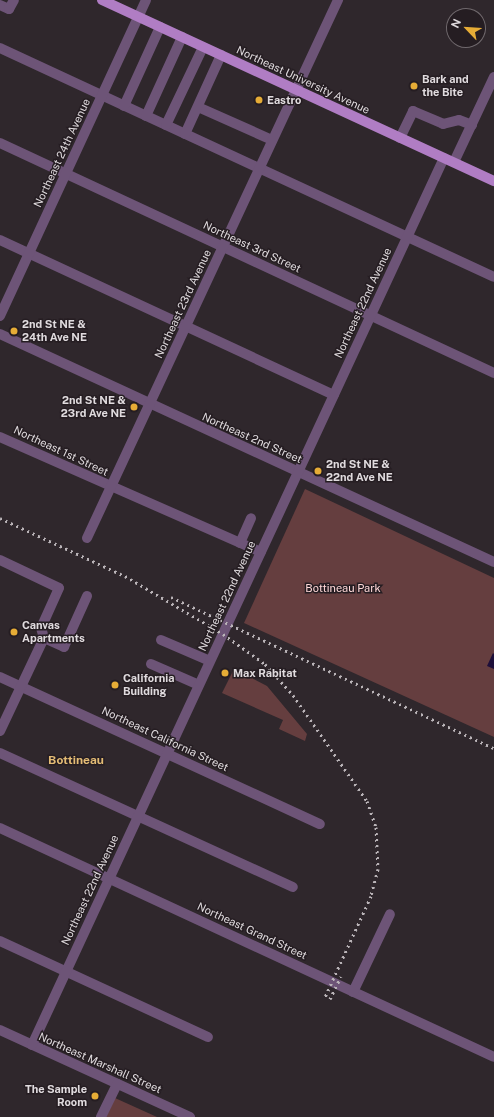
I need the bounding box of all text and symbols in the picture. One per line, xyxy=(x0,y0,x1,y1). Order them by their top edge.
north arrow xyxy=(446,8,486,48)
text: N xyxy=(449,17,463,30)
street label: Northeast University Avenue xyxy=(234,43,372,117)
place label: Bark and the Bite xyxy=(422,73,469,99)
marker: Bark and the Bite xyxy=(409,81,419,91)
place label: Eastro xyxy=(267,93,301,107)
marker: Eastro xyxy=(254,95,264,105)
street label: Northeast 24th Avenue xyxy=(31,97,93,209)
street label: Northeast 3rd Street xyxy=(201,219,303,275)
street label: Northeast 22nd Avenue xyxy=(332,246,394,360)
street label: Northeast 23rd Avenue xyxy=(152,248,214,360)
place label: 2nd St NE & 24th Ave NE xyxy=(22,318,87,344)
marker: 2nd St NE & 24th Ave NE xyxy=(9,326,19,336)
place label: 2nd St NE & 23rd Ave NE xyxy=(61,394,126,420)
marker: 2nd St NE & 23rd Ave NE xyxy=(129,402,139,412)
street label: Northeast 2nd Street xyxy=(200,410,304,466)
street label: Northeast 1st Street xyxy=(12,423,110,479)
place label: 2nd St NE & 22nd Ave NE xyxy=(326,458,393,484)
marker: 2nd St NE & 22nd Ave NE xyxy=(313,466,323,476)
street label: Northeast 22nd Avenue xyxy=(196,539,258,653)
park label: Bottineau Park xyxy=(305,581,381,595)
place label: Canvas Apartments xyxy=(22,619,85,645)
marker: Canvas Apartments xyxy=(9,627,19,637)
place label: Max Rabitat xyxy=(233,666,297,680)
marker: Max Rabitat xyxy=(220,668,230,678)
place label: California Building xyxy=(123,672,174,698)
marker: California Building xyxy=(110,680,120,690)
street label: Northeast California Street xyxy=(100,704,230,774)
district label: Bottineau xyxy=(48,754,104,768)
street label: Northeast 22nd Avenue xyxy=(59,833,121,947)
street label: Northeast Grand Street xyxy=(195,900,309,962)
street label: Northeast Marshall Street xyxy=(37,1030,163,1096)
place label: The Sample Room xyxy=(25,1083,87,1109)
marker: The Sample Room xyxy=(90,1091,100,1101)

